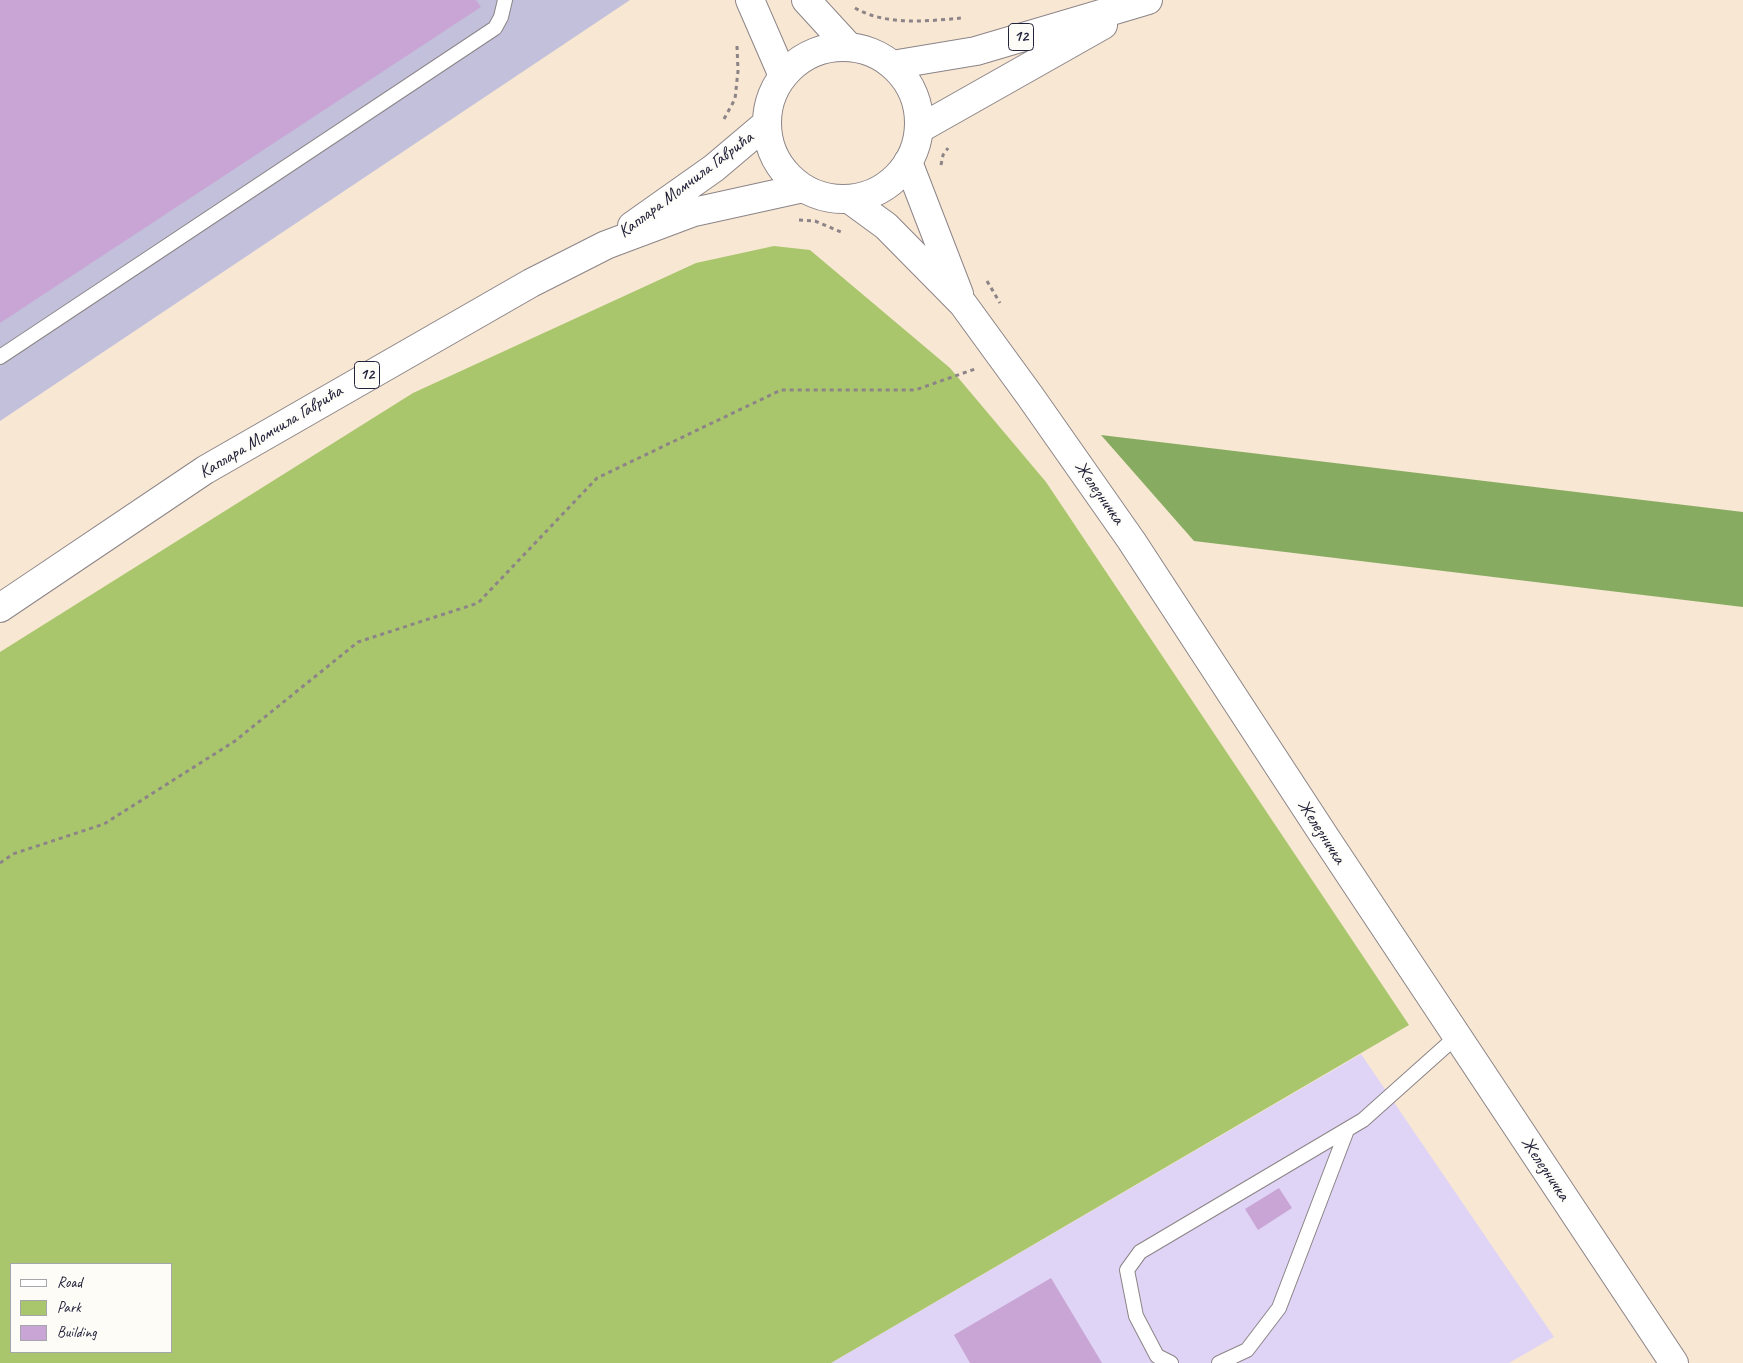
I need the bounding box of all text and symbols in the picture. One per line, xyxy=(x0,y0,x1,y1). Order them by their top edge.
road number: 12 xyxy=(1008,24,1034,51)
street label: Каплара Момчила Гаврића xyxy=(614,127,758,243)
road number: 12 xyxy=(354,362,380,388)
street label: Каплара Момчила Гаврића xyxy=(195,381,347,483)
street label: Железничка xyxy=(1069,457,1129,529)
street label: Железничка xyxy=(1292,796,1350,868)
street label: Железничка xyxy=(1516,1133,1574,1205)
legend xyxy=(10,1263,172,1353)
text: Road xyxy=(57,1273,82,1292)
text: Park xyxy=(57,1298,81,1317)
text: Building xyxy=(57,1323,96,1342)

